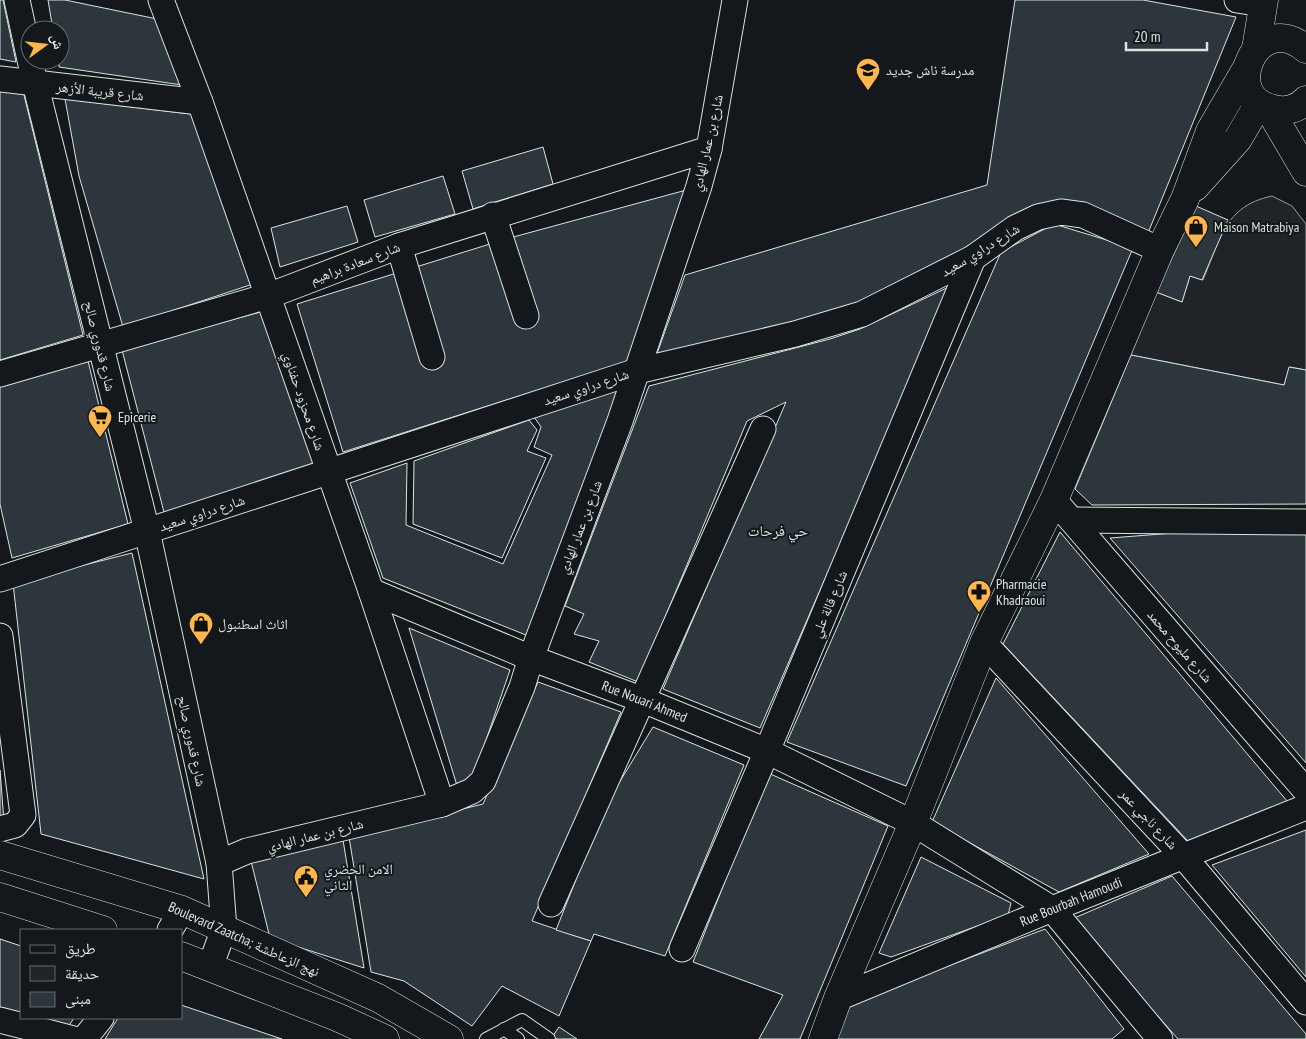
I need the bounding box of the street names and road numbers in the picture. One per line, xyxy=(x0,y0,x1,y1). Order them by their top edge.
street label: شارع قريبة الأزهر xyxy=(54,77,145,106)
street label: شارع بن عمار الهادي xyxy=(687,93,729,194)
street label: شارع دراوي سعيد xyxy=(937,219,1024,283)
street label: شارع سعادة براهيم xyxy=(307,238,403,289)
street label: شارع قدوري صالح xyxy=(78,299,120,394)
street label: شارع محزود حفناوي xyxy=(276,349,329,454)
street label: شارع دراوي سعيد xyxy=(541,365,632,412)
street label: شارع بن عمار الهادي xyxy=(554,478,609,577)
street label: شارع دراوي سعيد xyxy=(157,491,248,538)
street label: شارع قالة علي xyxy=(807,568,854,641)
street label: شارع مليوح محمد xyxy=(1143,606,1217,687)
street label: Rue Nouari Ahmed xyxy=(599,676,690,726)
street label: شارع قدوري صالح xyxy=(171,694,210,789)
street label: شارع ناجي عمر xyxy=(1114,784,1182,855)
street label: شارع بن عمار الهادي xyxy=(265,814,366,858)
street label: Rue Bourbah Hamoudi xyxy=(1017,873,1124,930)
street label: Boulevard Zaatcha; نهج الزعاطشة xyxy=(165,897,323,981)

